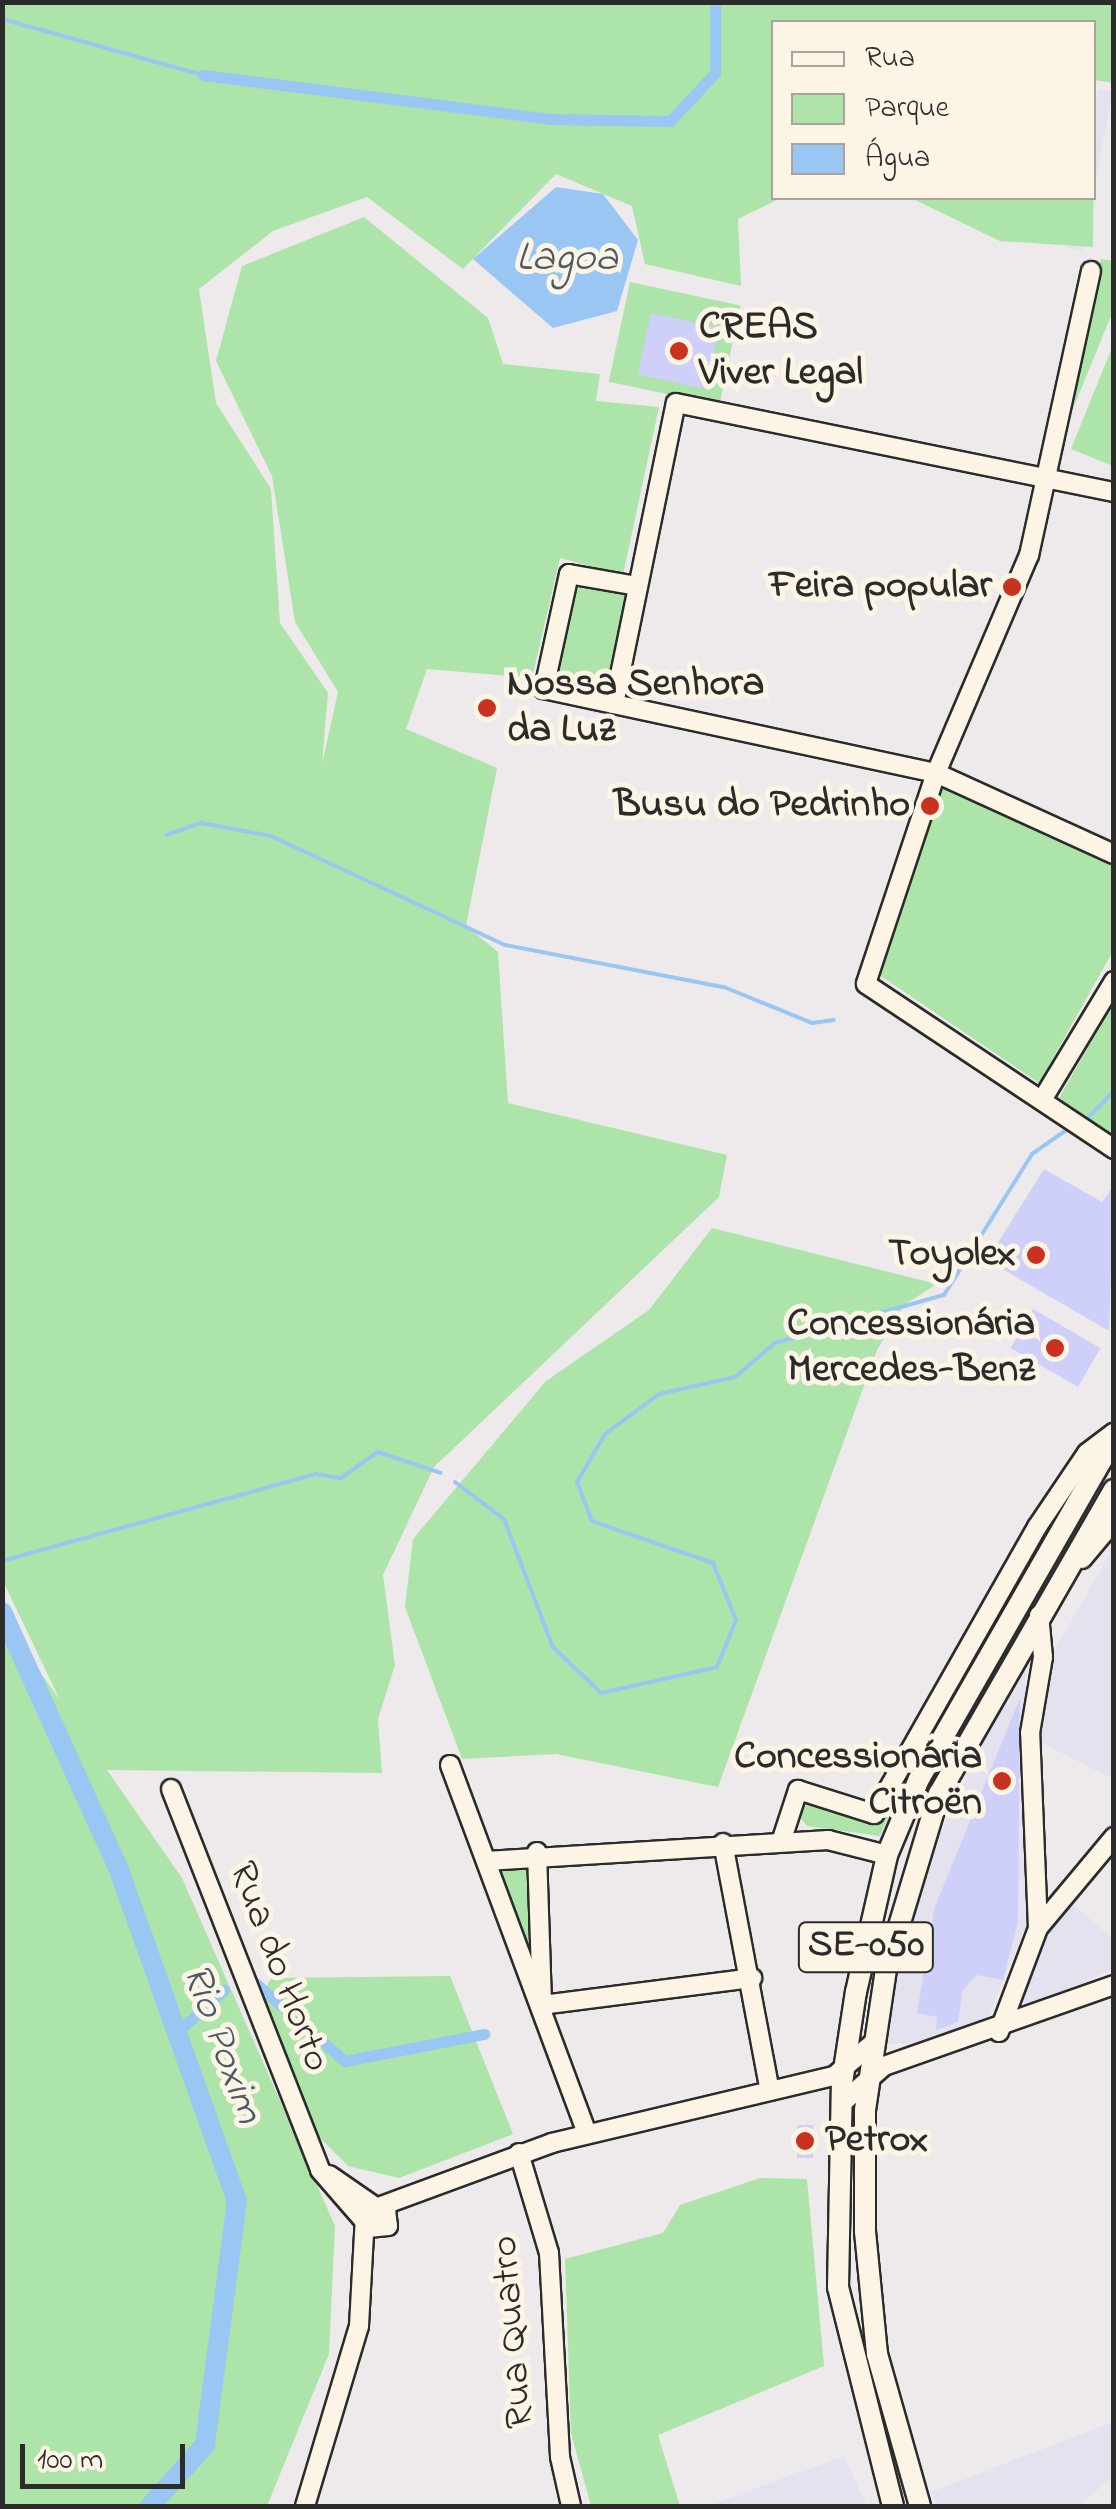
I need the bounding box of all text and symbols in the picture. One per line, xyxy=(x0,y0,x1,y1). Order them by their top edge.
legend xyxy=(771,20,1096,200)
text: Rua xyxy=(865,37,915,81)
text: Parque xyxy=(865,87,949,131)
text: Água xyxy=(865,137,930,181)
water label: Lagoa xyxy=(516,234,618,284)
place label: CREAS Viver Legal xyxy=(699,304,863,398)
marker: CREAS Viver Legal xyxy=(668,340,690,362)
place label: Feira popular xyxy=(769,563,992,611)
marker: Feira popular xyxy=(1001,576,1023,598)
place label: Nossa Senhora da Luz xyxy=(507,661,764,755)
marker: Nossa Senhora da Luz xyxy=(476,697,498,719)
place label: Busu do Pedrinho xyxy=(614,782,910,830)
marker: Busu do Pedrinho xyxy=(919,795,941,817)
place label: Toyolex xyxy=(888,1231,1016,1279)
marker: Toyolex xyxy=(1025,1244,1047,1266)
place label: Concessionária Mercedes-Benz xyxy=(787,1301,1035,1395)
marker: Concessionária Mercedes-Benz xyxy=(1044,1337,1066,1359)
place label: Concessionária Citroën xyxy=(734,1734,982,1828)
marker: Concessionária Citroën xyxy=(991,1770,1013,1792)
street label: Rua do Horto xyxy=(216,1856,340,2078)
road number: SE-050 xyxy=(796,1914,936,1980)
water label: Rio Poxim xyxy=(169,1958,273,2130)
place label: Petrox xyxy=(825,2117,928,2165)
marker: Petrox xyxy=(794,2130,816,2152)
street label: Rua Quatro xyxy=(482,2234,546,2430)
scale bar xyxy=(25,2424,190,2486)
text: 100 m xyxy=(37,2439,103,2483)

